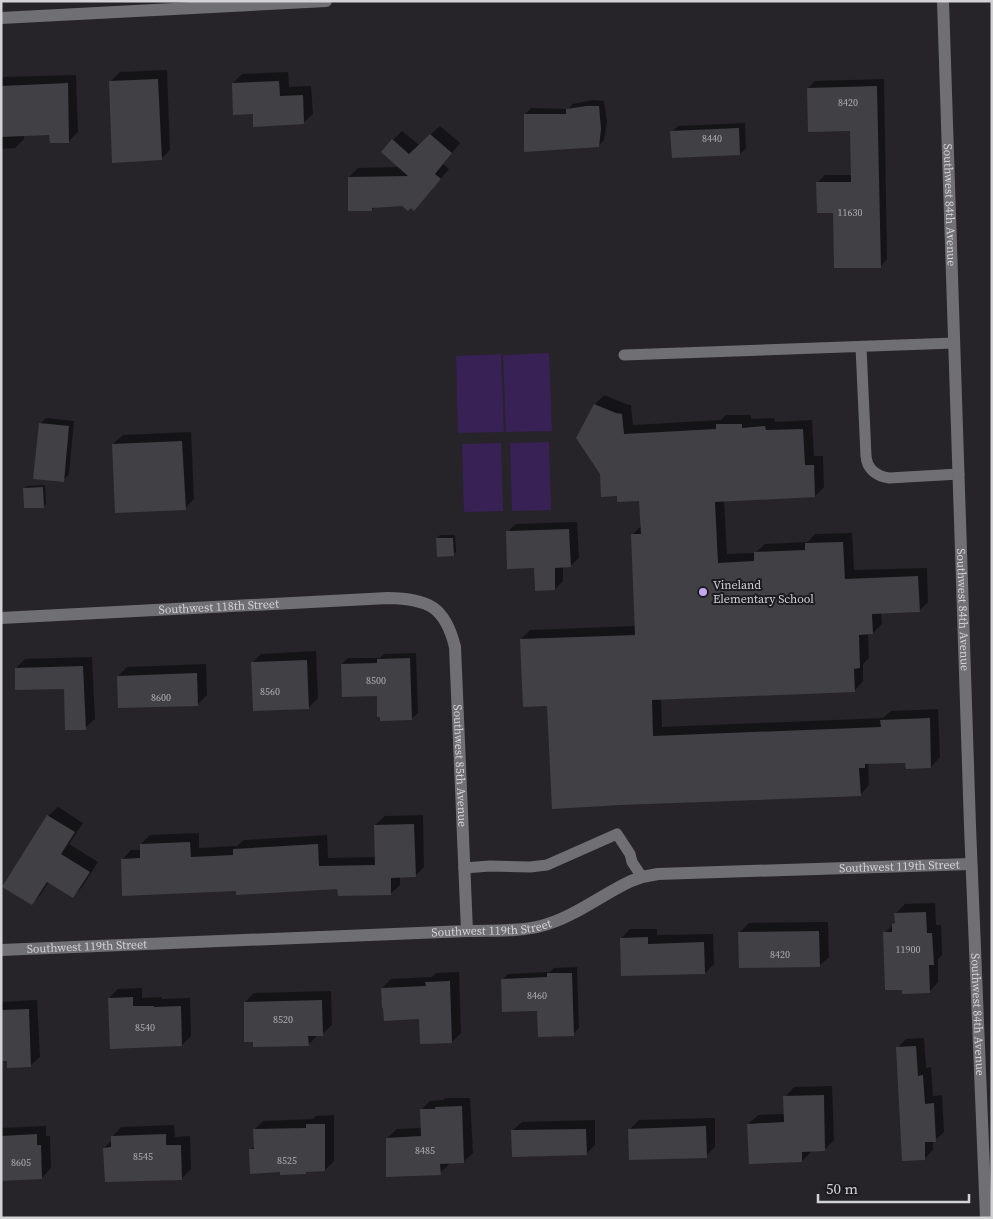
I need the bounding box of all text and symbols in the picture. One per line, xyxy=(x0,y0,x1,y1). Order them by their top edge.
house number: 8420 xyxy=(838,96,858,109)
house number: 8440 xyxy=(702,132,722,145)
street label: Southwest 84th Avenue xyxy=(940,143,960,267)
house number: 11630 xyxy=(838,206,863,219)
street label: Southwest 84th Avenue xyxy=(953,548,973,671)
place label: Vineland Elementary School xyxy=(713,577,814,607)
marker: Vineland Elementary School xyxy=(697,586,709,598)
street label: Southwest 118th Street xyxy=(158,596,279,618)
house number: 8500 xyxy=(366,674,386,687)
house number: 8560 xyxy=(260,685,280,698)
house number: 8600 xyxy=(151,691,171,704)
street label: Southwest 85th Avenue xyxy=(449,704,471,827)
street label: Southwest 119th Street xyxy=(839,856,960,876)
street label: Southwest 119th Street xyxy=(431,915,554,940)
street label: Southwest 119th Street xyxy=(26,936,148,957)
house number: 11900 xyxy=(896,943,921,956)
house number: 8420 xyxy=(770,948,790,961)
street label: Southwest 84th Avenue xyxy=(967,953,988,1076)
house number: 8460 xyxy=(527,989,547,1002)
house number: 8520 xyxy=(273,1013,293,1026)
house number: 8540 xyxy=(135,1021,155,1034)
house number: 8485 xyxy=(415,1144,435,1157)
house number: 8545 xyxy=(133,1150,153,1163)
house number: 8525 xyxy=(277,1154,297,1167)
house number: 8605 xyxy=(11,1156,31,1169)
scale bar xyxy=(818,1172,969,1204)
text: 50 m xyxy=(826,1178,858,1199)

